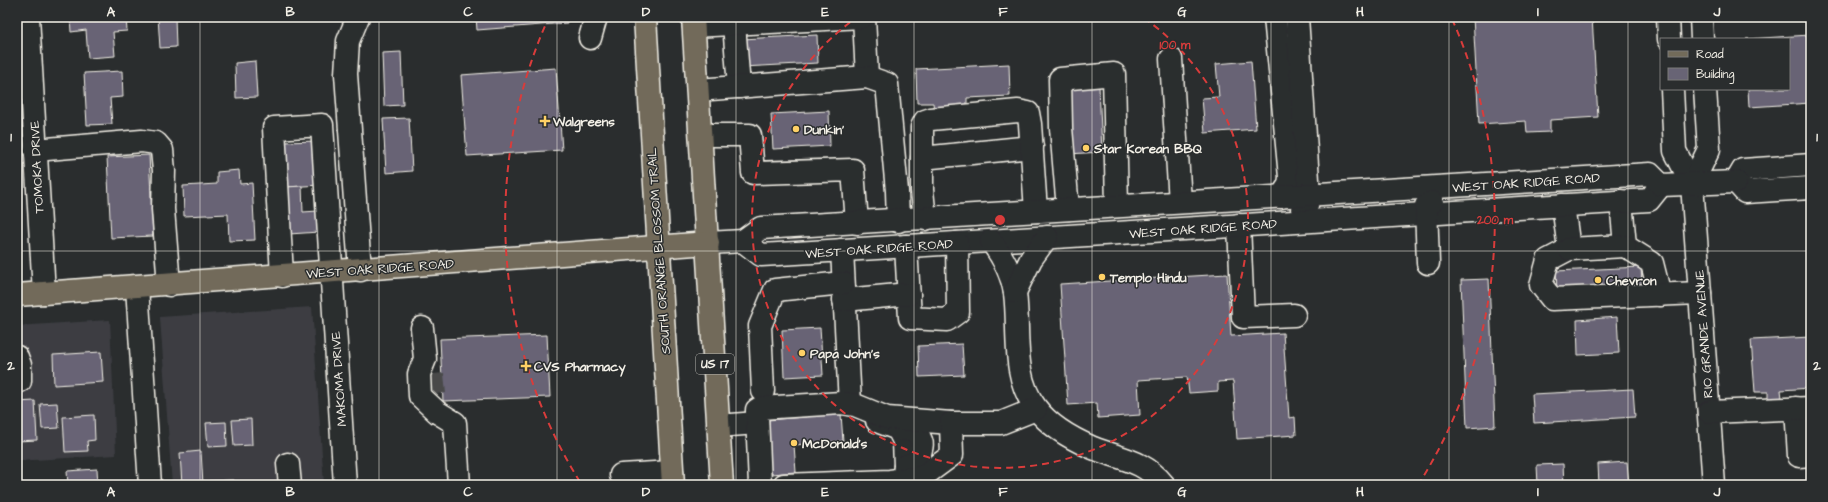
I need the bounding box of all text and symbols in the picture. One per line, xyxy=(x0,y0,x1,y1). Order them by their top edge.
text: A xyxy=(107,3,116,21)
text: B xyxy=(285,3,295,21)
text: C xyxy=(463,3,473,21)
text: D xyxy=(642,3,651,21)
text: E xyxy=(821,3,829,21)
text: F xyxy=(998,3,1008,21)
text: G xyxy=(1177,3,1187,21)
text: H xyxy=(1356,3,1364,21)
text: I xyxy=(1537,3,1539,21)
text: J xyxy=(1713,3,1721,21)
text: 100 m xyxy=(1160,37,1191,54)
legend xyxy=(1660,38,1790,90)
text: Road xyxy=(1696,46,1724,63)
text: Building xyxy=(1696,66,1734,84)
place label: Walgreens xyxy=(552,113,615,133)
marker: Walgreens xyxy=(540,116,550,126)
street label: TOMOKA DRIVE xyxy=(26,120,48,214)
place label: Dunkin' xyxy=(804,121,844,139)
marker: Dunkin' xyxy=(791,124,801,134)
text: 1 xyxy=(10,128,12,146)
text: 1 xyxy=(1816,128,1818,146)
place label: Star Korean BBQ xyxy=(1093,140,1203,158)
marker: Star Korean BBQ xyxy=(1081,143,1091,153)
street label: SOUTH ORANGE BLOSSOM TRAIL xyxy=(643,147,675,355)
street label: WEST OAK RIDGE ROAD xyxy=(1452,169,1601,197)
text: 200 m xyxy=(1476,212,1514,229)
centre of rings xyxy=(993,213,1007,227)
street label: WEST OAK RIDGE ROAD xyxy=(1129,215,1278,243)
street label: WEST OAK RIDGE ROAD xyxy=(805,235,954,263)
street label: WEST OAK RIDGE ROAD xyxy=(306,255,455,283)
place label: Templo Hindu xyxy=(1109,269,1187,288)
street label: RIO GRANDE AVENUE xyxy=(1691,269,1717,399)
marker: Templo Hindu xyxy=(1097,272,1107,282)
place label: Chevron xyxy=(1606,272,1657,290)
marker: Chevron xyxy=(1593,275,1603,285)
street label: MAKOMA DRIVE xyxy=(327,330,351,427)
place label: Papa John's xyxy=(810,345,880,364)
marker: Papa John's xyxy=(797,348,807,358)
road number: US 17 xyxy=(696,354,734,374)
text: 2 xyxy=(6,357,15,375)
text: 2 xyxy=(1812,357,1821,375)
place label: CVS Pharmacy xyxy=(534,358,626,377)
marker: CVS Pharmacy xyxy=(521,361,531,371)
place label: McDonald's xyxy=(802,435,868,453)
marker: McDonald's xyxy=(789,438,799,448)
text: A xyxy=(107,483,116,501)
text: B xyxy=(285,483,295,501)
text: C xyxy=(463,483,473,501)
text: D xyxy=(642,483,651,501)
text: E xyxy=(821,483,829,501)
text: F xyxy=(998,483,1008,501)
text: G xyxy=(1177,483,1187,501)
text: H xyxy=(1356,483,1364,501)
text: I xyxy=(1537,483,1539,501)
text: J xyxy=(1713,483,1721,501)

